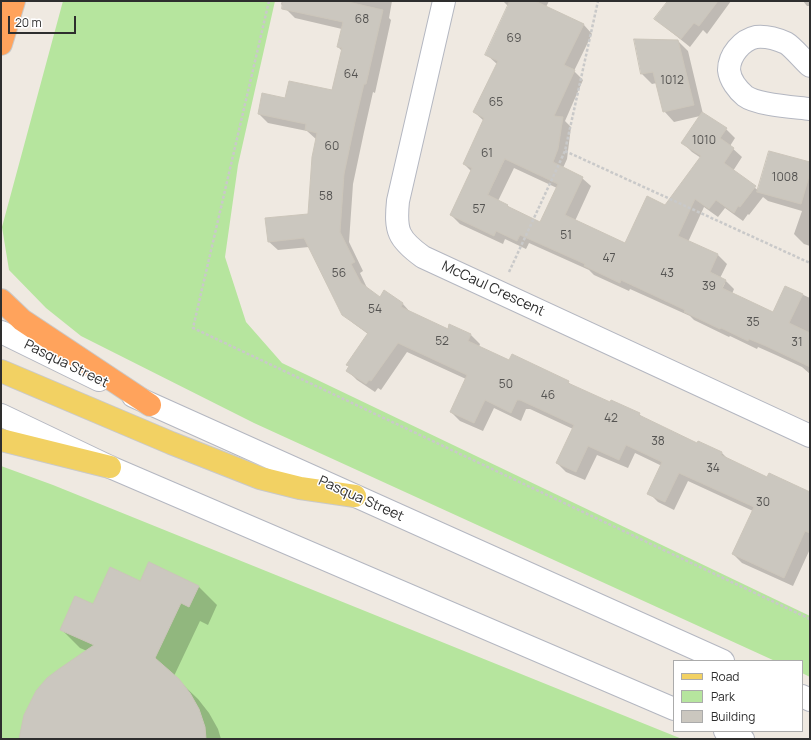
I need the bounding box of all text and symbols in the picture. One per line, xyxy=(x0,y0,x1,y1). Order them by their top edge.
scale bar xyxy=(10,8,78,34)
house number: 68 xyxy=(355,13,369,27)
text: 20 m xyxy=(15,14,42,31)
house number: 69 xyxy=(507,32,521,46)
house number: 64 xyxy=(344,68,358,82)
house number: 1012 xyxy=(660,74,684,88)
house number: 65 xyxy=(489,96,503,110)
house number: 1010 xyxy=(692,134,716,148)
house number: 60 xyxy=(325,140,339,154)
house number: 61 xyxy=(481,147,493,161)
house number: 1008 xyxy=(772,171,798,185)
house number: 58 xyxy=(319,190,333,204)
house number: 57 xyxy=(473,203,485,217)
house number: 51 xyxy=(560,229,572,243)
house number: 47 xyxy=(602,252,616,266)
street label: McCaul Crescent xyxy=(439,258,547,320)
house number: 56 xyxy=(332,267,346,281)
house number: 43 xyxy=(660,267,674,281)
house number: 39 xyxy=(702,280,716,294)
house number: 54 xyxy=(368,303,382,317)
house number: 35 xyxy=(746,316,760,330)
house number: 52 xyxy=(435,335,449,349)
street label: Pasqua Street xyxy=(21,336,111,392)
house number: 31 xyxy=(791,336,803,350)
house number: 50 xyxy=(499,378,513,392)
house number: 46 xyxy=(541,389,555,403)
house number: 42 xyxy=(604,412,618,426)
house number: 38 xyxy=(651,435,665,449)
house number: 34 xyxy=(706,462,720,476)
street label: Pasqua Street xyxy=(316,473,406,525)
house number: 30 xyxy=(756,496,770,510)
legend xyxy=(673,660,803,732)
text: Road xyxy=(711,668,739,685)
text: Park xyxy=(711,688,735,705)
text: Building xyxy=(711,708,755,725)

